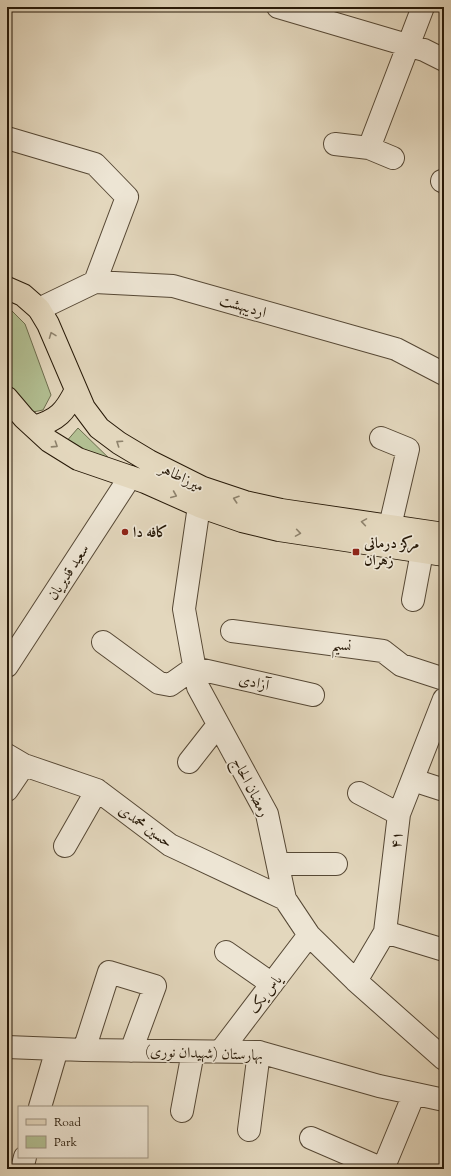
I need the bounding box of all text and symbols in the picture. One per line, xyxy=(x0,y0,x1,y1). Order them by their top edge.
street label: اردیبهشت xyxy=(217,291,269,324)
one-way arrow xyxy=(49,332,57,339)
one-way arrow xyxy=(51,440,58,447)
one-way arrow xyxy=(117,441,124,448)
street label: میرزاطاهر xyxy=(154,458,207,498)
one-way arrow xyxy=(170,490,178,498)
one-way arrow xyxy=(233,495,240,504)
one-way arrow xyxy=(361,518,367,527)
place label: کافه دا xyxy=(133,523,168,544)
marker: کافه دا xyxy=(120,527,130,537)
one-way arrow xyxy=(295,528,301,537)
place label: مرکز درمانی زهران xyxy=(363,534,419,572)
street label: سعید قدیریان xyxy=(43,541,95,605)
marker: مرکز درمانی زهران xyxy=(351,547,361,557)
street label: نسیم xyxy=(330,635,353,661)
street label: آزادی xyxy=(236,670,273,698)
street label: رمضان الحاج xyxy=(225,754,274,821)
street label: حسین محمدی xyxy=(114,800,177,854)
street label: ۴۱ xyxy=(386,830,409,850)
street label: یاس یک xyxy=(244,970,289,1019)
street label: بهارستان (شهیدان نوری) xyxy=(145,1042,263,1067)
legend xyxy=(18,1106,148,1158)
text: Road xyxy=(54,1114,81,1132)
text: Park xyxy=(54,1134,77,1152)

